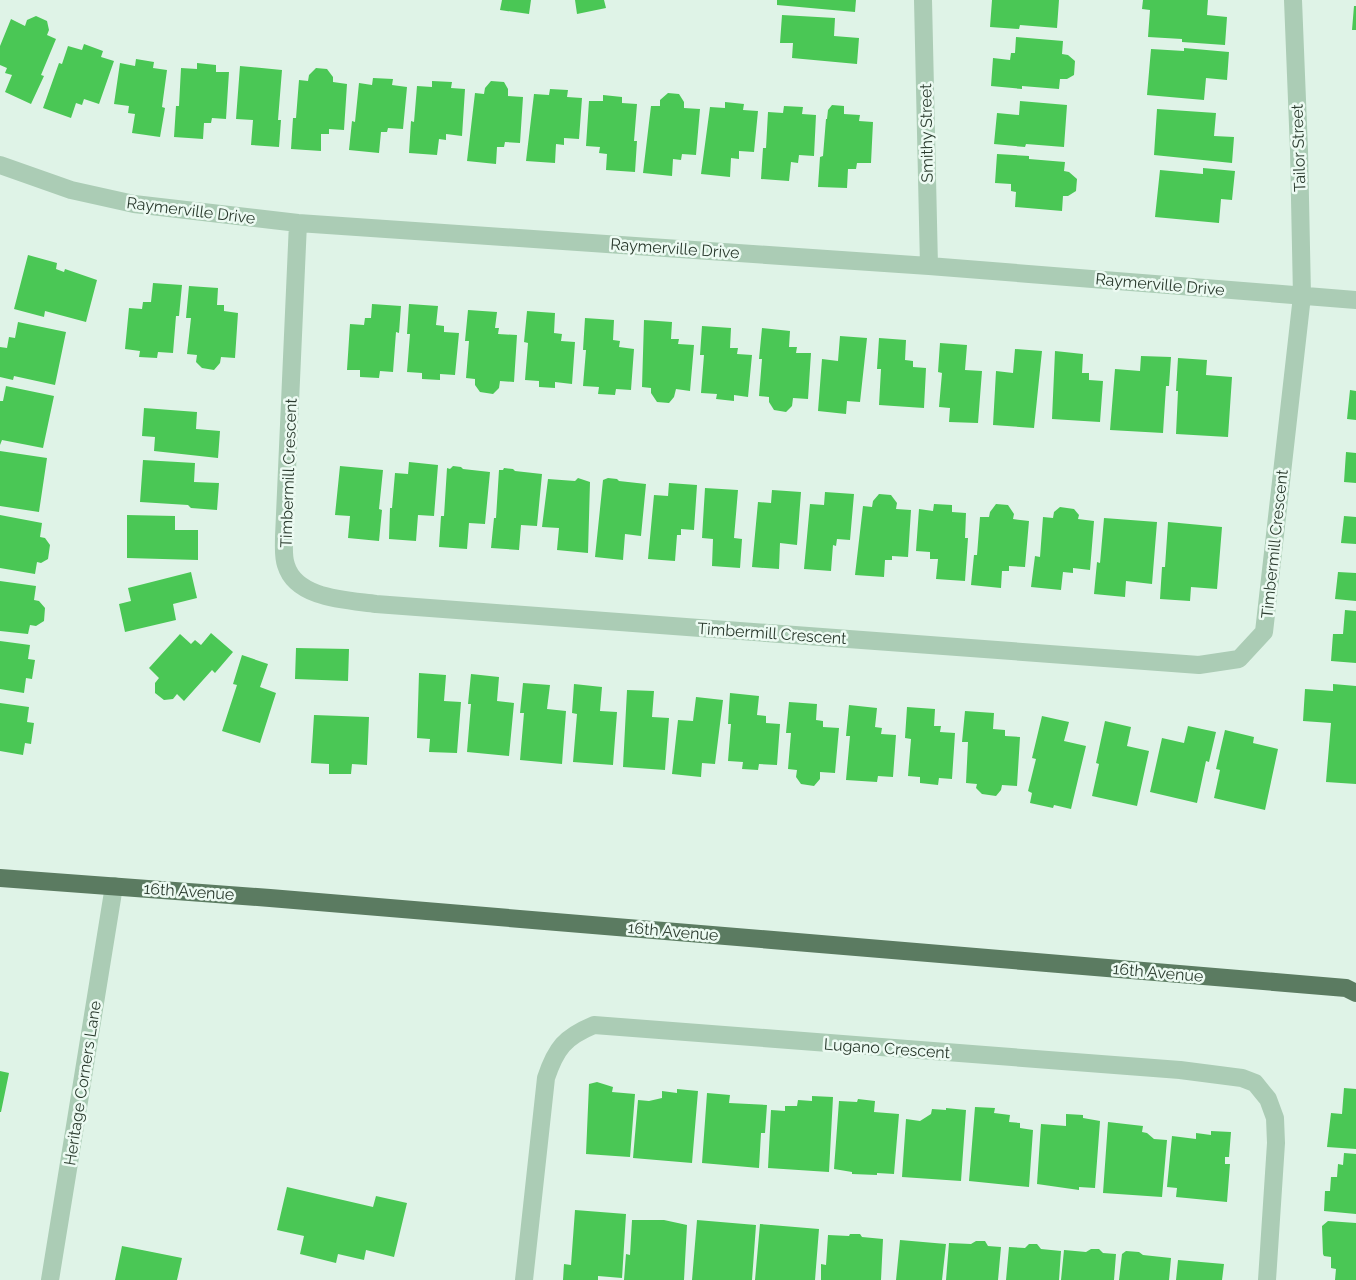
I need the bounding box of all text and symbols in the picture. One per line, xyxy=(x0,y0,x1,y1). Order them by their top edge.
street label: Smithy Street xyxy=(916,83,937,183)
street label: Tailor Street xyxy=(1287,103,1310,192)
street label: Raymerville Drive xyxy=(125,193,256,228)
street label: Raymerville Drive xyxy=(610,235,740,262)
street label: Raymerville Drive xyxy=(1095,269,1225,300)
street label: Timbermill Crescent xyxy=(276,397,301,548)
street label: Timbermill Crescent xyxy=(1257,468,1292,619)
street label: Timbermill Crescent xyxy=(697,619,848,648)
street label: 16th Avenue xyxy=(143,879,235,904)
street label: 16th Avenue xyxy=(627,918,719,945)
street label: 16th Avenue xyxy=(1112,959,1204,986)
street label: Heritage Corners Lane xyxy=(60,999,105,1167)
street label: Lugano Crescent xyxy=(823,1035,951,1062)

